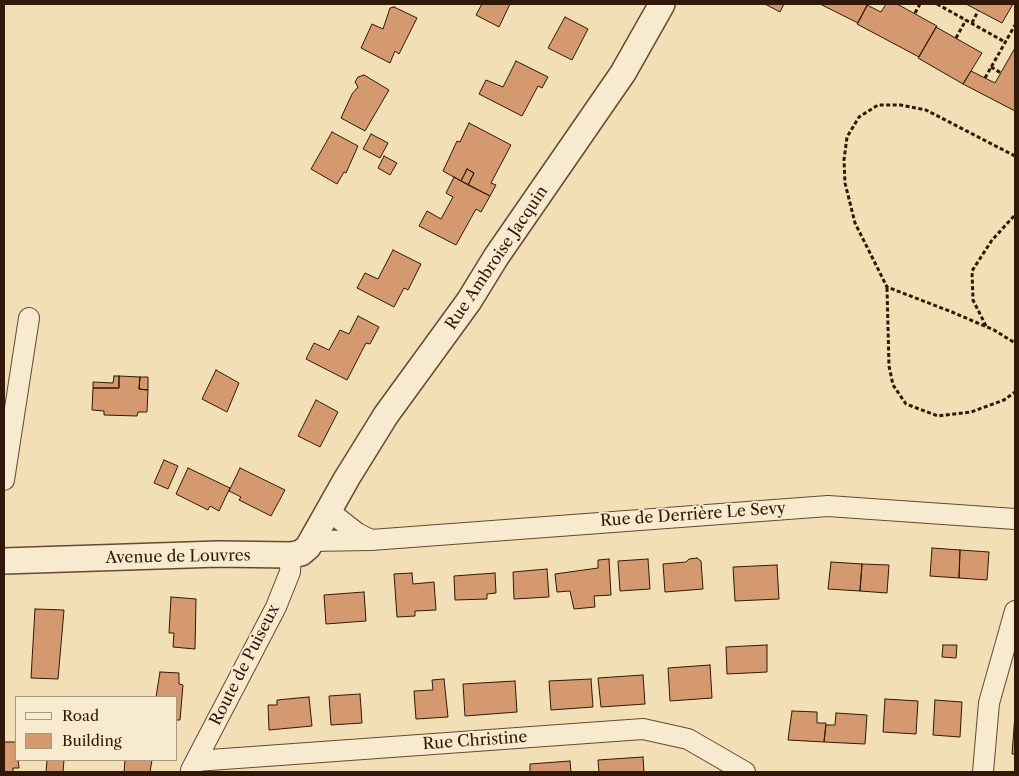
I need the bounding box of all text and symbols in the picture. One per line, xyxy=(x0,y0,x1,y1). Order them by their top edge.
street label: Rue Ambroise Jacquin xyxy=(442,182,552,334)
street label: Rue de Derrière Le Sevy xyxy=(599,499,787,531)
street label: Avenue de Louvres xyxy=(105,546,251,568)
street label: Route de Puiseux xyxy=(206,601,284,729)
legend xyxy=(15,696,178,761)
text: Road xyxy=(62,706,99,725)
street label: Rue Christine xyxy=(422,728,528,754)
text: Building xyxy=(62,731,122,750)

